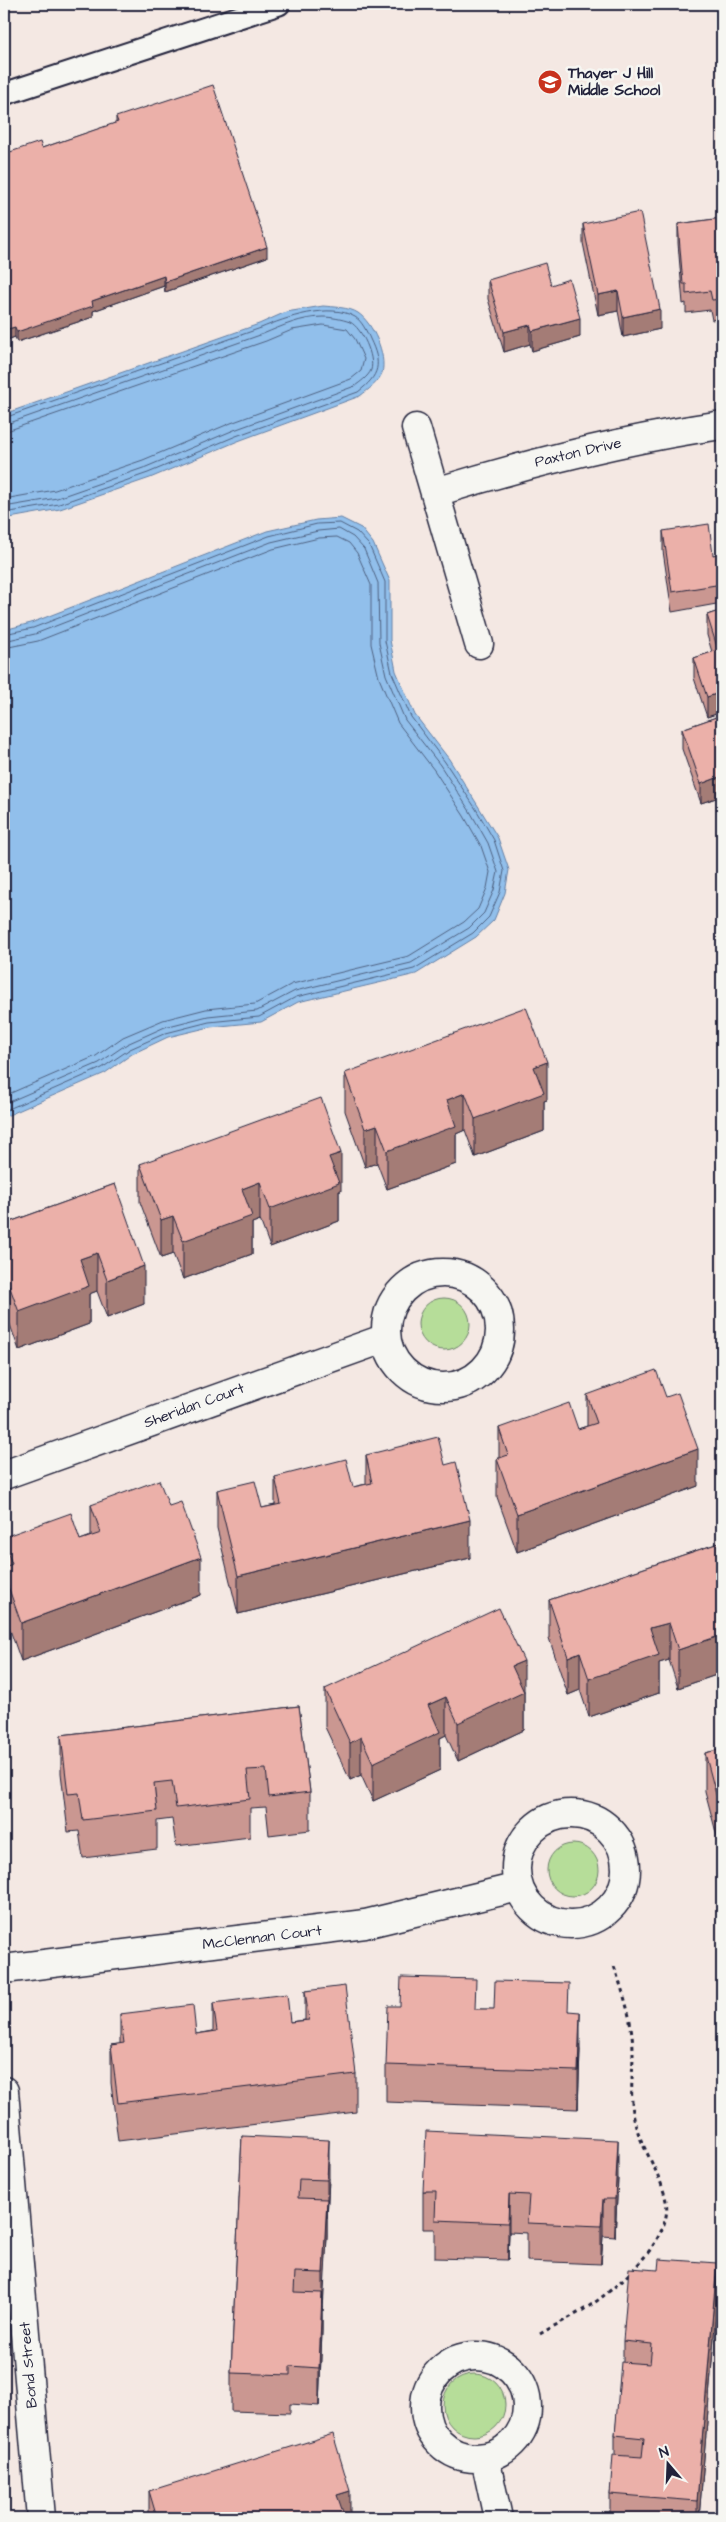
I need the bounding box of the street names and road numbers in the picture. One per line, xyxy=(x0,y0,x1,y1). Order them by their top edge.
street label: Paxton Drive xyxy=(533,432,624,473)
street label: Sheridan Court xyxy=(141,1378,247,1433)
street label: McClennan Court xyxy=(201,1920,323,1955)
street label: Bond Street xyxy=(14,2321,43,2409)

